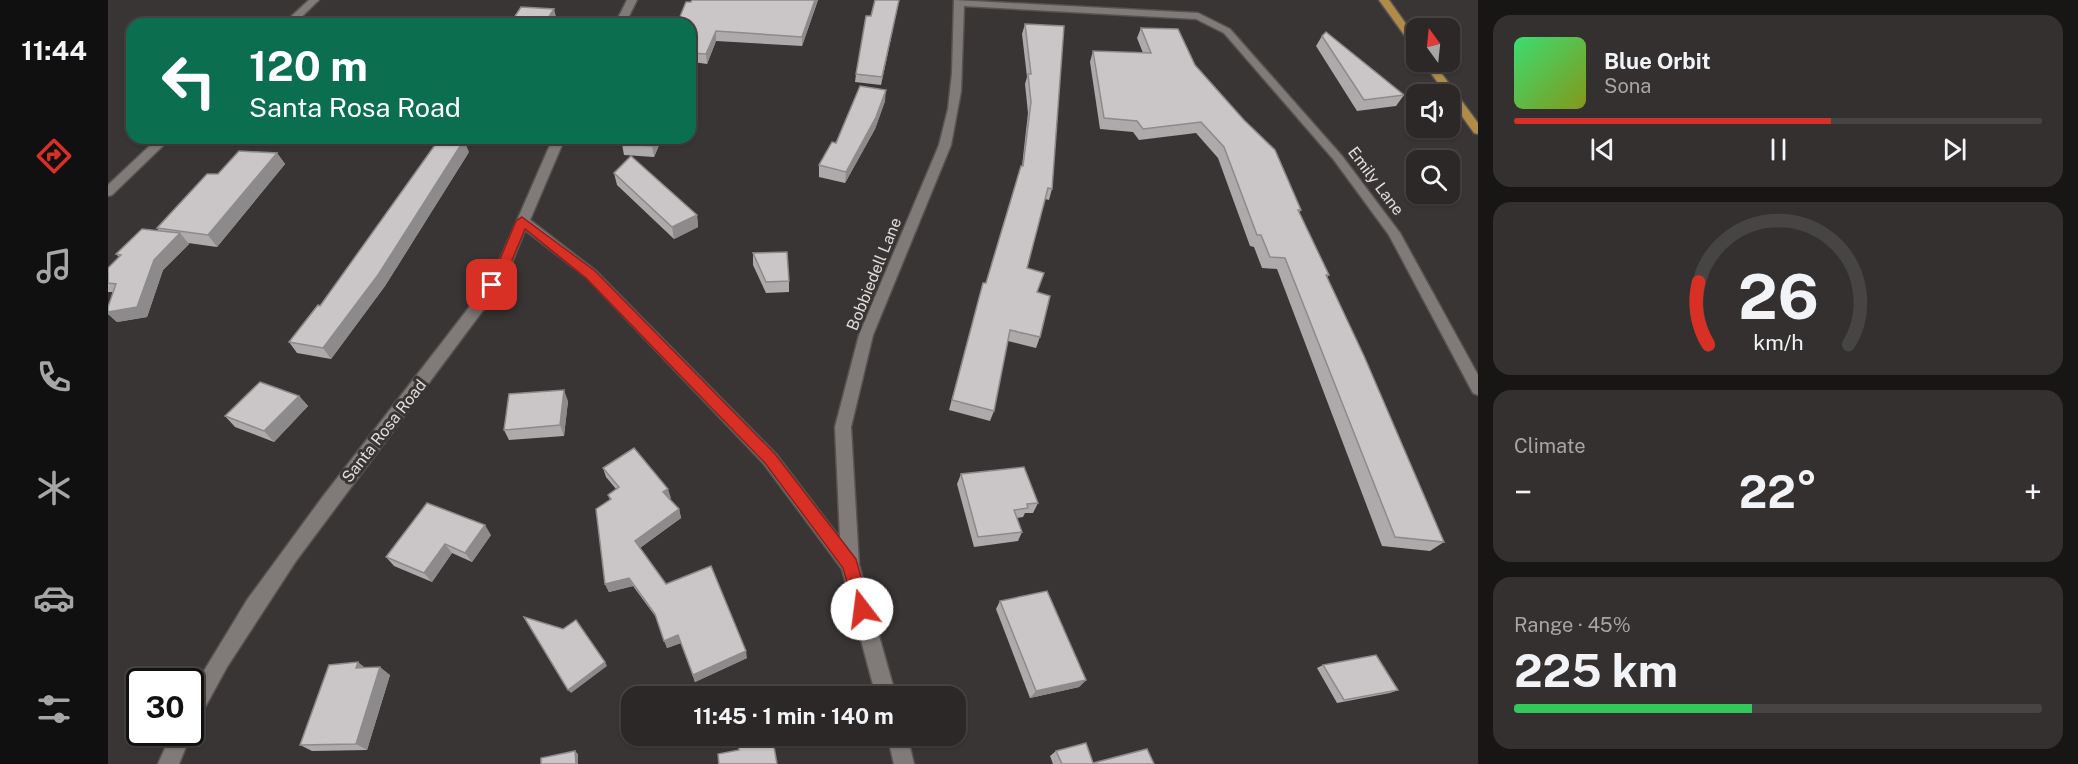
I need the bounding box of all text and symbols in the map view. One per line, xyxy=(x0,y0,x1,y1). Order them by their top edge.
north arrow xyxy=(1406,18,1460,72)
map controls xyxy=(1406,18,1460,204)
text: 11:44 xyxy=(21,34,87,66)
text: 120 m xyxy=(249,41,368,90)
icon: left xyxy=(150,42,228,120)
text: Blue Orbit xyxy=(1604,48,1711,74)
text: Sona xyxy=(1604,74,1651,98)
button: sound xyxy=(1406,84,1460,138)
text: Santa Rosa Road xyxy=(249,91,461,123)
icon: previous xyxy=(1586,133,1619,166)
icon: pause xyxy=(1762,133,1795,166)
icon: next xyxy=(1938,133,1971,166)
icon: directions xyxy=(33,135,75,177)
street label: Emily Lane xyxy=(1344,143,1408,219)
button: search xyxy=(1406,150,1460,204)
street label: Bobbiedell Lane xyxy=(843,215,905,333)
icon: music xyxy=(33,245,75,287)
pin xyxy=(466,259,517,310)
text: 26 xyxy=(1738,261,1818,334)
icon: arrive xyxy=(475,268,508,301)
text: km/h xyxy=(1753,331,1803,356)
icon: phone xyxy=(33,356,75,398)
street label: Santa Rosa Road xyxy=(338,376,430,486)
text: Climate xyxy=(1514,434,1586,458)
text: 22° xyxy=(1739,465,1817,518)
icon: climate xyxy=(33,467,75,509)
text: − xyxy=(1514,473,1532,511)
text: + xyxy=(2024,473,2042,511)
icon: car xyxy=(33,577,75,619)
position arrow xyxy=(830,577,894,641)
text: Range · 45% xyxy=(1514,613,1631,637)
text: 225 km xyxy=(1514,644,1678,697)
speed limit sign: 30 xyxy=(126,668,204,746)
icon: filters xyxy=(33,688,75,730)
text: 11:45 · 1 min · 140 m xyxy=(693,703,894,729)

